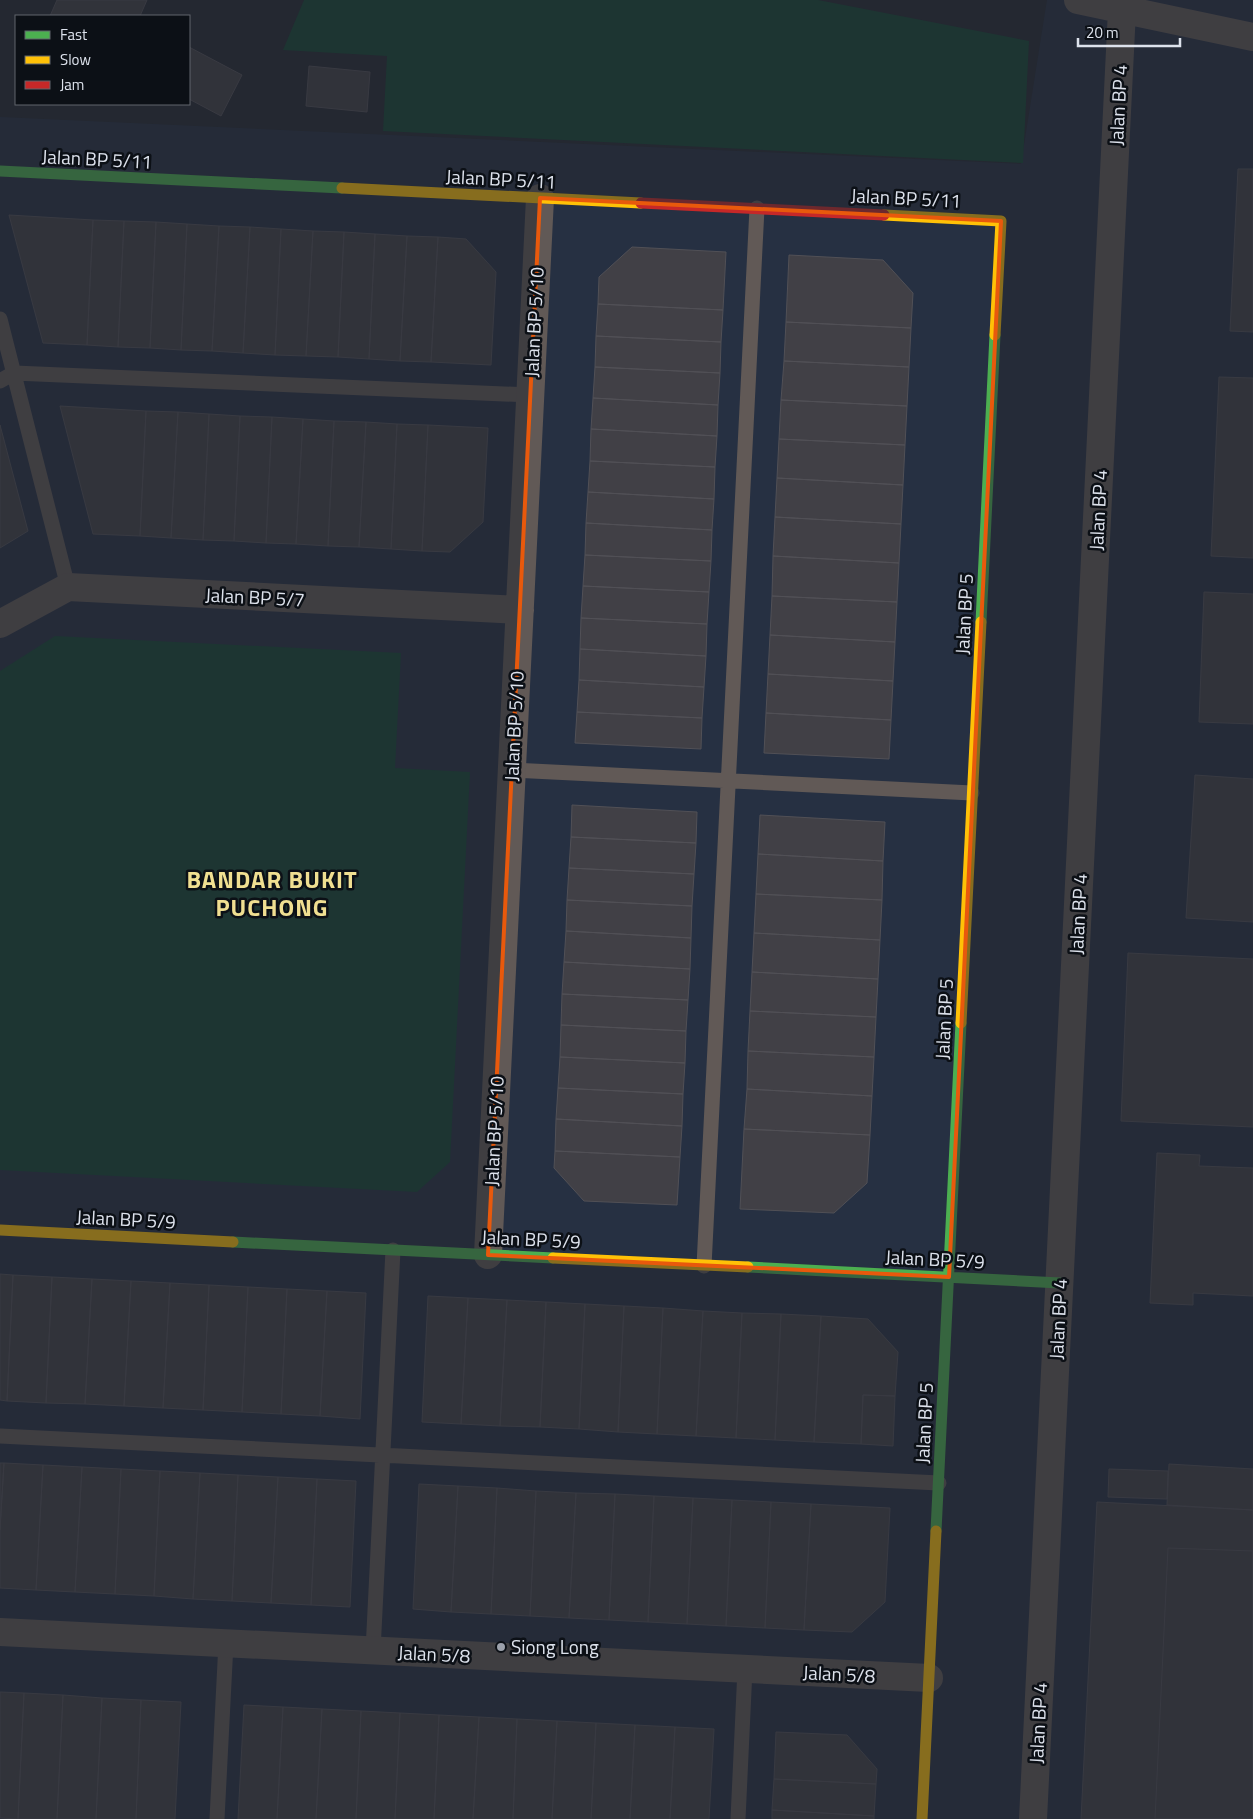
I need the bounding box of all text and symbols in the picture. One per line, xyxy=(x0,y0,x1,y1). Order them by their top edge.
legend xyxy=(15,15,190,105)
scale bar xyxy=(1078,15,1180,47)
text: 20 m xyxy=(1086,21,1119,44)
text: Fast xyxy=(60,23,88,46)
text: Slow xyxy=(60,48,91,71)
street label: Jalan BP 4 xyxy=(1101,64,1134,146)
text: Jam xyxy=(60,73,84,96)
street label: Jalan BP 5/11 xyxy=(41,141,153,176)
street label: Jalan BP 5/11 xyxy=(445,161,557,196)
street label: Jalan BP 5/11 xyxy=(850,180,962,215)
street label: Jalan BP 5/10 xyxy=(516,266,551,378)
street label: Jalan BP 4 xyxy=(1081,469,1114,551)
street label: Jalan BP 5 xyxy=(947,573,980,655)
street label: Jalan BP 5/7 xyxy=(205,579,305,614)
street label: Jalan BP 5/10 xyxy=(496,670,531,782)
district label: BANDAR BUKIT PUCHONG xyxy=(186,861,358,925)
street label: Jalan BP 4 xyxy=(1061,873,1094,955)
street label: Jalan BP 5 xyxy=(927,978,960,1060)
street label: Jalan BP 5/10 xyxy=(476,1075,511,1187)
street label: Jalan BP 5/9 xyxy=(76,1201,176,1236)
street label: Jalan BP 5/9 xyxy=(481,1221,581,1256)
street label: Jalan BP 5/9 xyxy=(885,1241,985,1276)
street label: Jalan BP 4 xyxy=(1041,1278,1074,1360)
street label: Jalan BP 5 xyxy=(907,1382,940,1464)
place label: Siong Long xyxy=(511,1632,599,1661)
street label: Jalan 5/8 xyxy=(397,1637,471,1670)
marker: Siong Long xyxy=(495,1641,507,1653)
street label: Jalan 5/8 xyxy=(802,1657,876,1690)
street label: Jalan BP 4 xyxy=(1021,1682,1054,1764)

